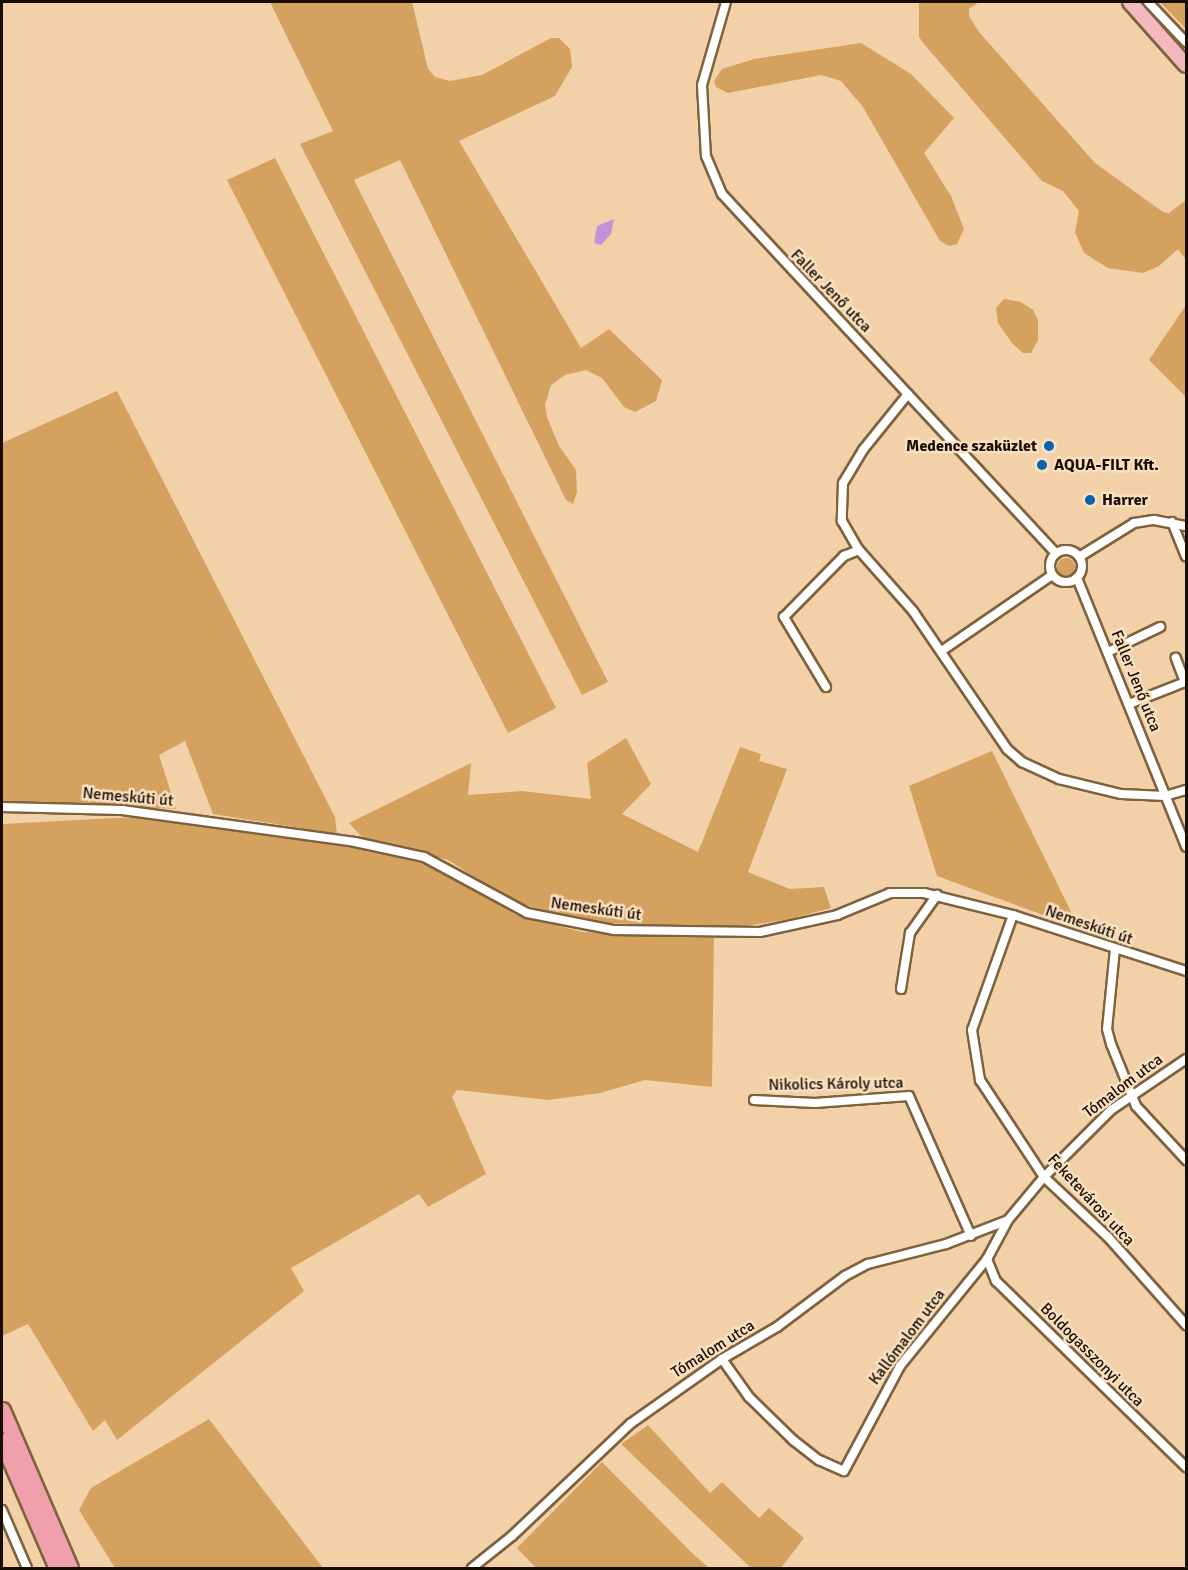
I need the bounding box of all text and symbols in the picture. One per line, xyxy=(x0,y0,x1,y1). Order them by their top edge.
street label: Faller Jenő utca xyxy=(787,245,875,337)
place label: Medence szaküzlet xyxy=(906,436,1037,456)
marker: Medence szaküzlet xyxy=(1042,439,1056,453)
place label: AQUA-FILT Kft. xyxy=(1054,455,1159,475)
marker: AQUA-FILT Kft. xyxy=(1035,458,1049,472)
place label: Harrer xyxy=(1102,490,1148,510)
marker: Harrer xyxy=(1083,493,1097,507)
street label: Faller Jenő utca xyxy=(1107,627,1165,735)
street label: Nemeskúti út xyxy=(82,783,174,811)
street label: Nemeskúti út xyxy=(550,893,642,925)
street label: Nemeskúti út xyxy=(1043,901,1135,949)
street label: Tómalom utca xyxy=(1079,1050,1167,1122)
street label: Nikolics Károly utca xyxy=(768,1073,904,1095)
street label: Feketevárosi utca xyxy=(1043,1150,1139,1250)
street label: Kallómalom utca xyxy=(865,1285,949,1389)
street label: Boldogasszonyi utca xyxy=(1036,1299,1148,1411)
street label: Tómalom utca xyxy=(668,1316,758,1382)

